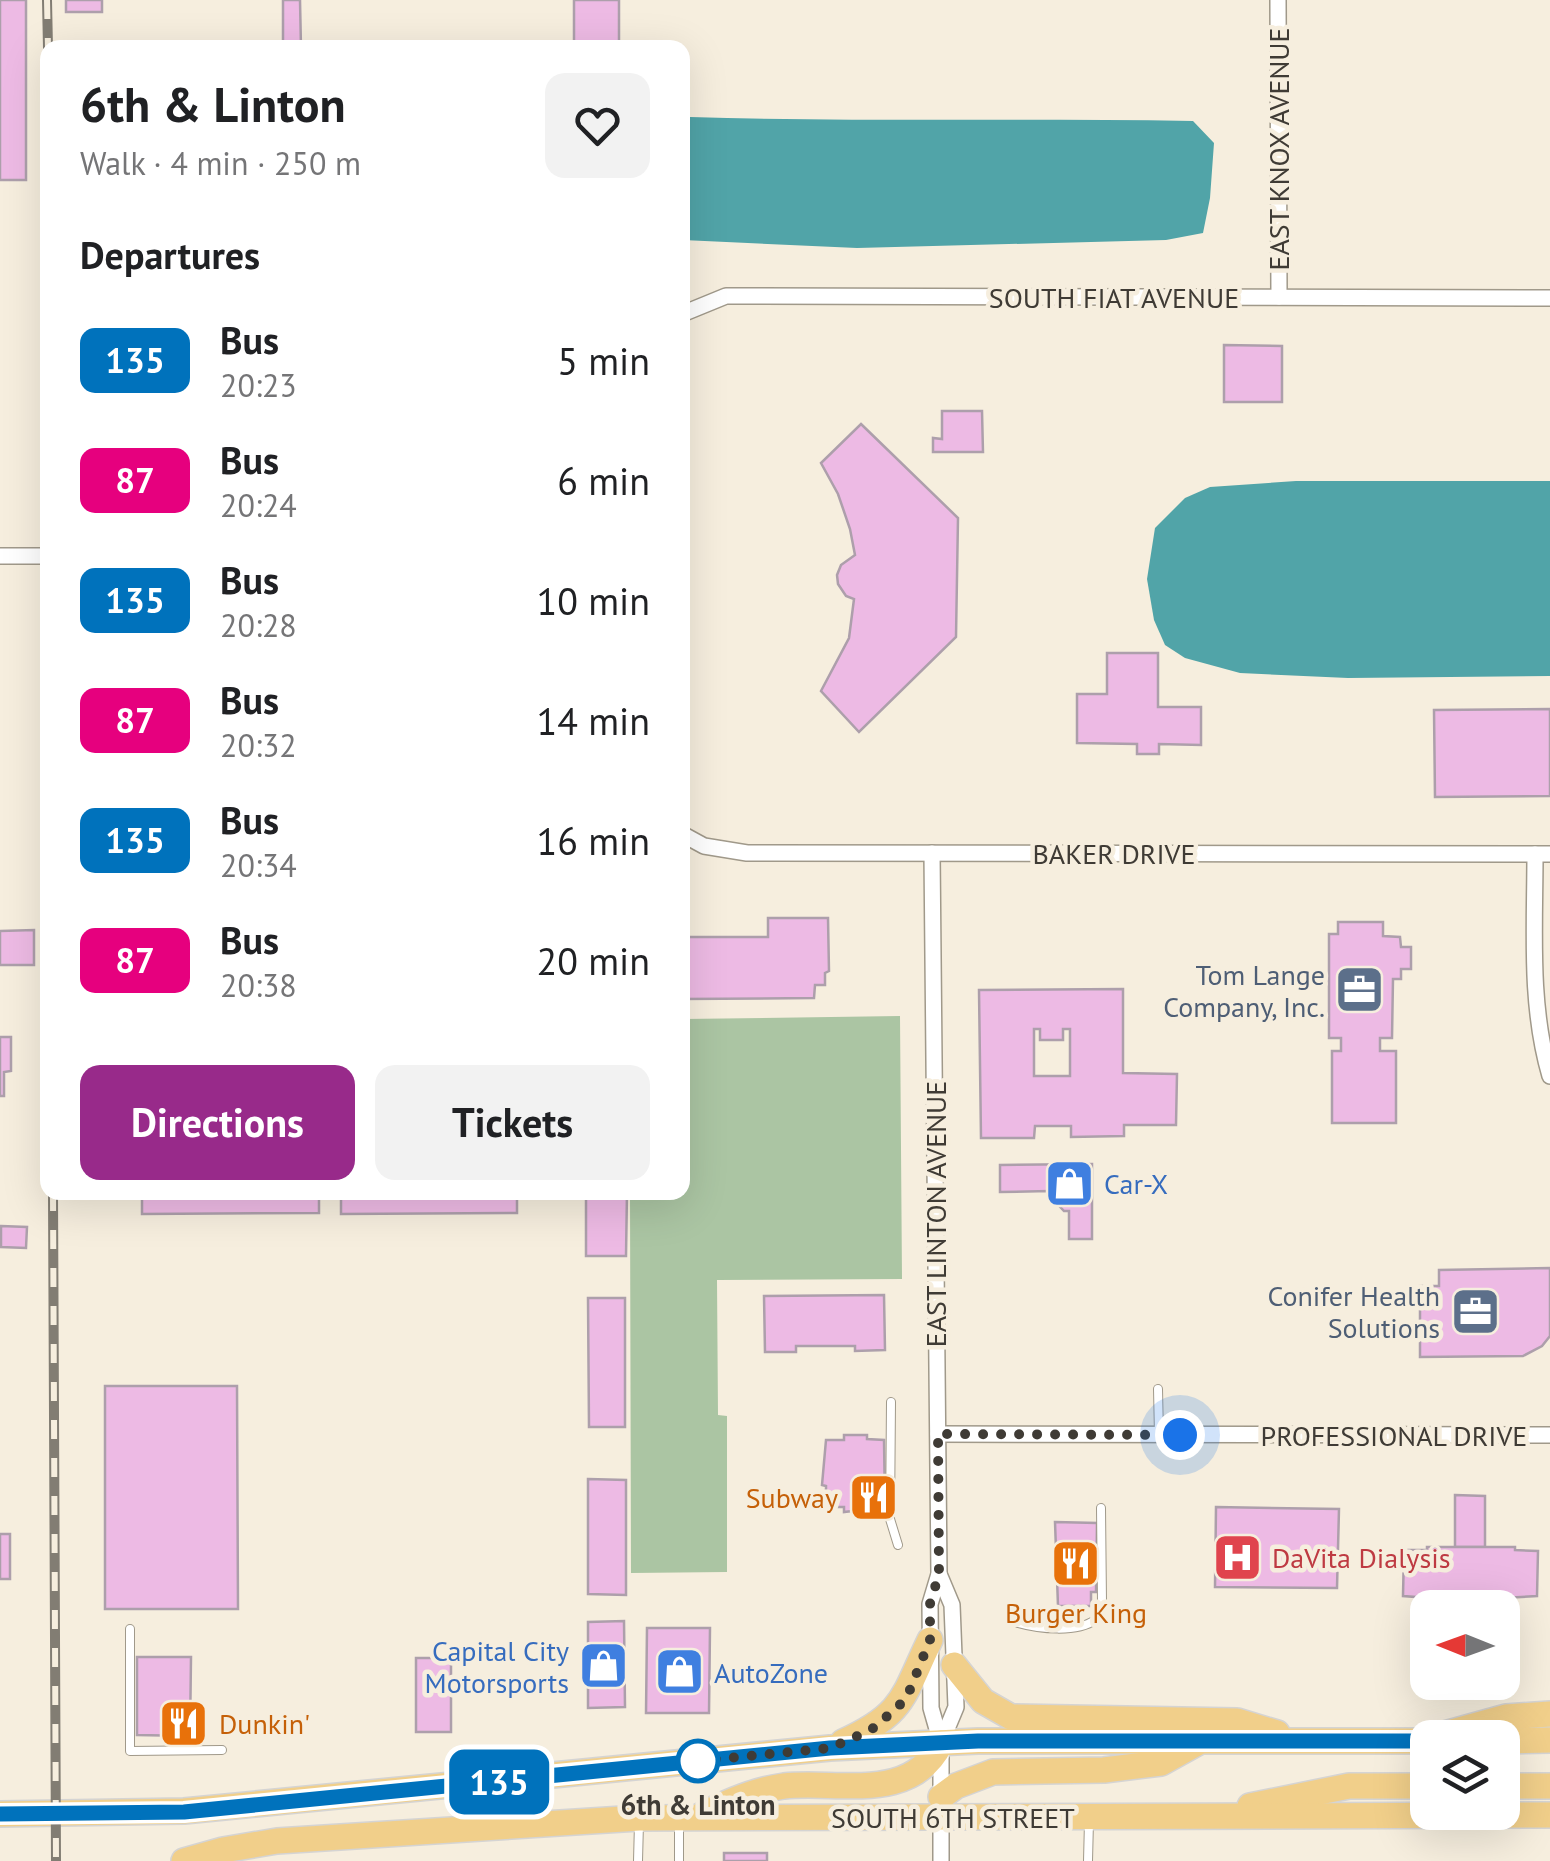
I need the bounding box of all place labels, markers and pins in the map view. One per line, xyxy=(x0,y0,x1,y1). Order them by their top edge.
place label: Tom Lange Company, Inc. xyxy=(1163,956,1325,1025)
office icon: Tom Lange Company, Inc. xyxy=(1334,964,1386,1016)
shop icon: Car-X xyxy=(1043,1157,1095,1209)
place label: Car-X xyxy=(1104,1165,1168,1202)
place label: Conifer Health Solutions xyxy=(1267,1277,1440,1346)
office icon: Conifer Health Solutions xyxy=(1449,1285,1501,1337)
restaurant icon: Subway xyxy=(847,1471,899,1523)
place label: Subway xyxy=(746,1479,838,1516)
hospital icon: DaVita Dialysis xyxy=(1211,1531,1263,1583)
restaurant icon: Burger King xyxy=(1050,1538,1102,1590)
place label: DaVita Dialysis xyxy=(1272,1539,1450,1576)
place label: Burger King xyxy=(1005,1594,1147,1631)
place label: Capital City Motorsports xyxy=(425,1632,569,1701)
shop icon: Capital City Motorsports xyxy=(578,1640,630,1692)
shop icon: AutoZone xyxy=(653,1646,705,1698)
place label: AutoZone xyxy=(714,1654,828,1691)
restaurant icon: Dunkin' xyxy=(158,1697,210,1749)
place label: Dunkin' xyxy=(219,1705,310,1742)
marker: 6th & Linton xyxy=(677,1740,719,1782)
place label: 6th & Linton xyxy=(621,1786,775,1823)

